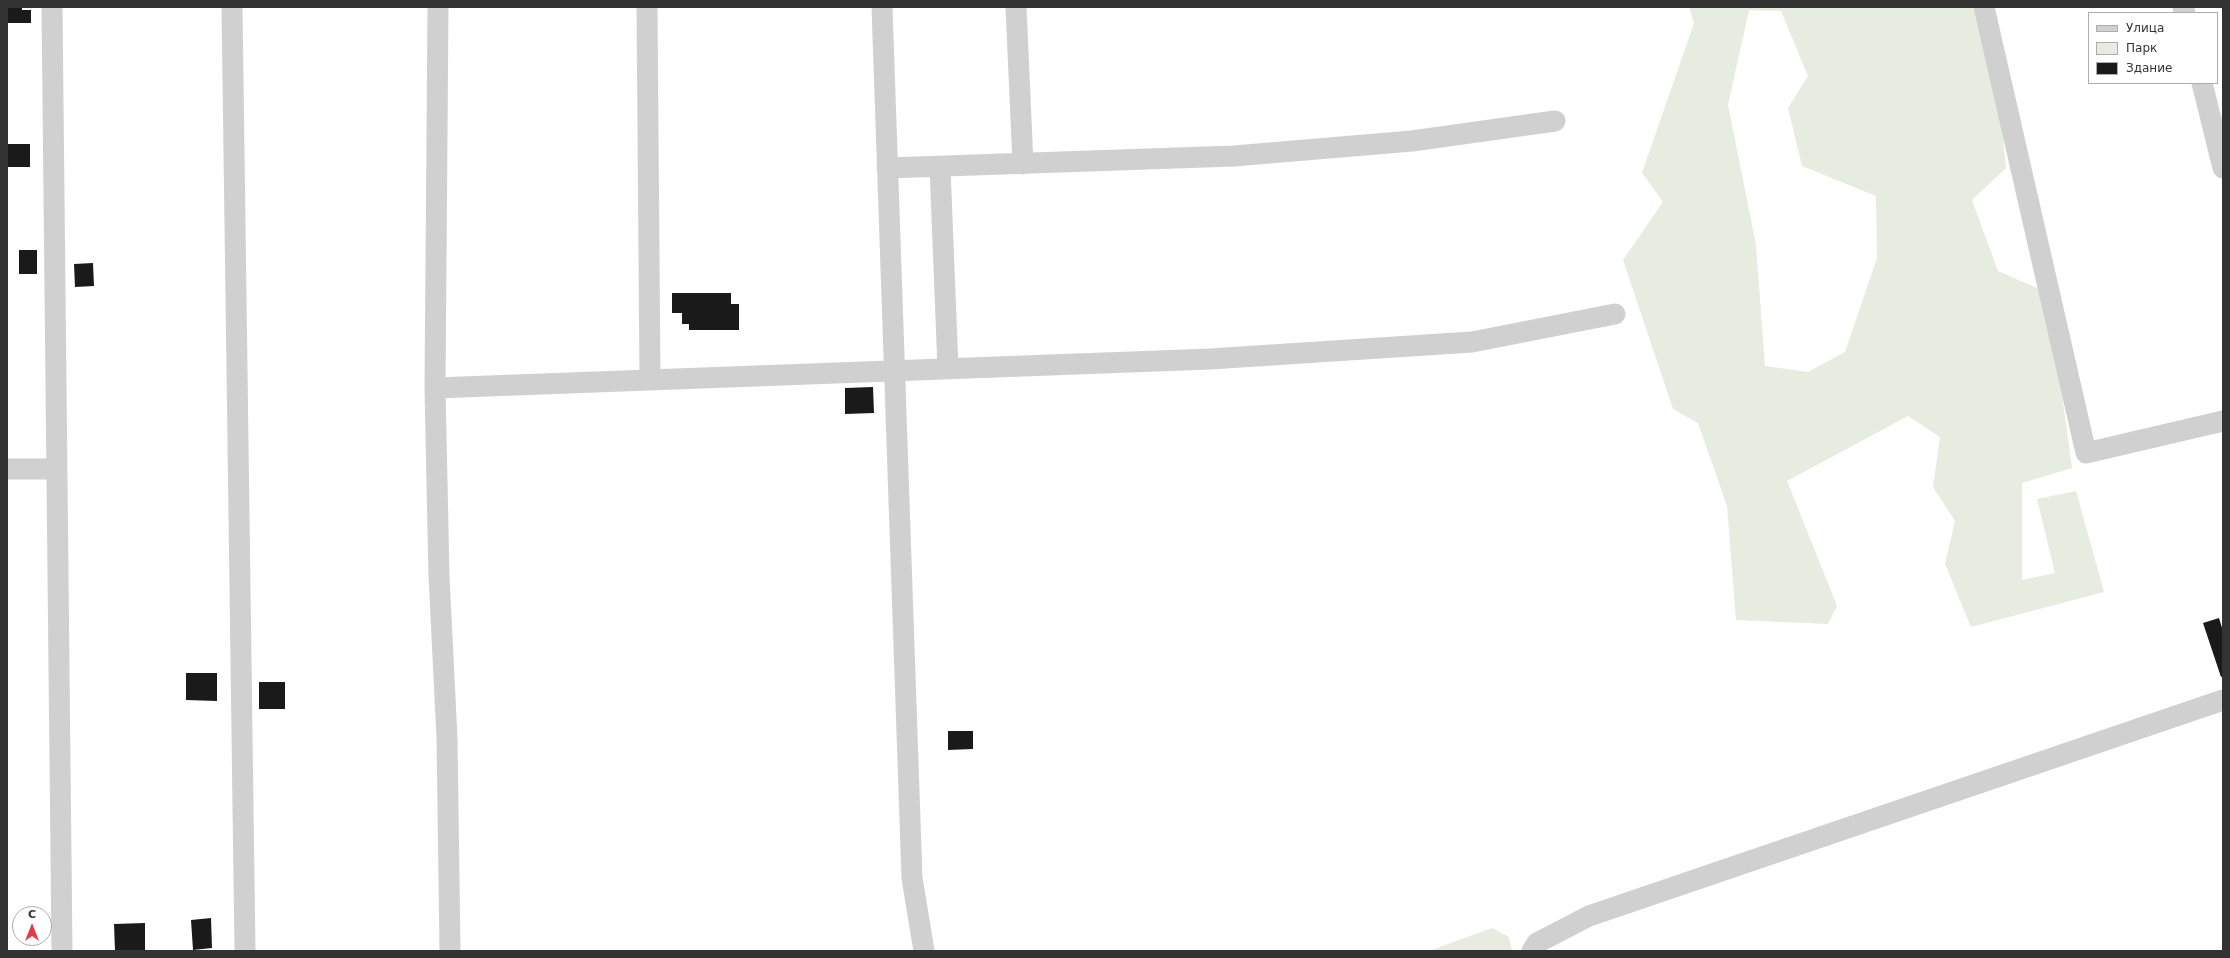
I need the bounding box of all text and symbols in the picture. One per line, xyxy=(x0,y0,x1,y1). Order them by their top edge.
legend xyxy=(2088,12,2218,84)
text: Улица xyxy=(2126,21,2164,35)
text: Парк xyxy=(2126,41,2157,55)
text: Здание xyxy=(2126,61,2172,75)
north arrow xyxy=(12,906,52,946)
text: С xyxy=(28,908,36,921)

